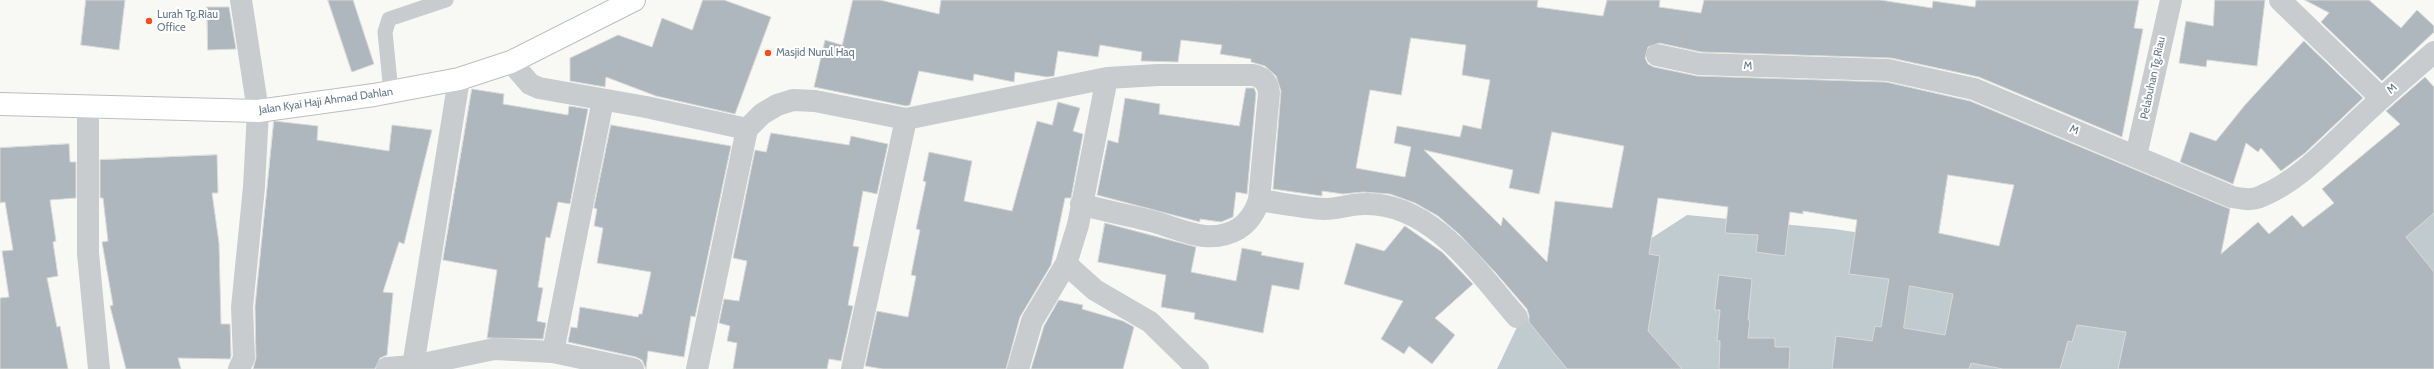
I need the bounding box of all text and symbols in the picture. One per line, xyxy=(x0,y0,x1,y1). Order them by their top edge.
place label: Lurah Tg.Riau Office xyxy=(157,8,218,34)
marker: Lurah Tg.Riau Office xyxy=(144,16,154,26)
street label: Pelabuhan Tg.Riau xyxy=(2138,36,2168,120)
place label: Masjid Nurul Haq xyxy=(776,46,855,60)
marker: Masjid Nurul Haq xyxy=(763,48,773,58)
street label: M xyxy=(1743,59,1753,73)
street label: M xyxy=(2384,81,2400,97)
street label: Jalan Kyai Haji Ahmad Dahlan xyxy=(258,85,394,117)
street label: M xyxy=(2067,122,2081,138)

